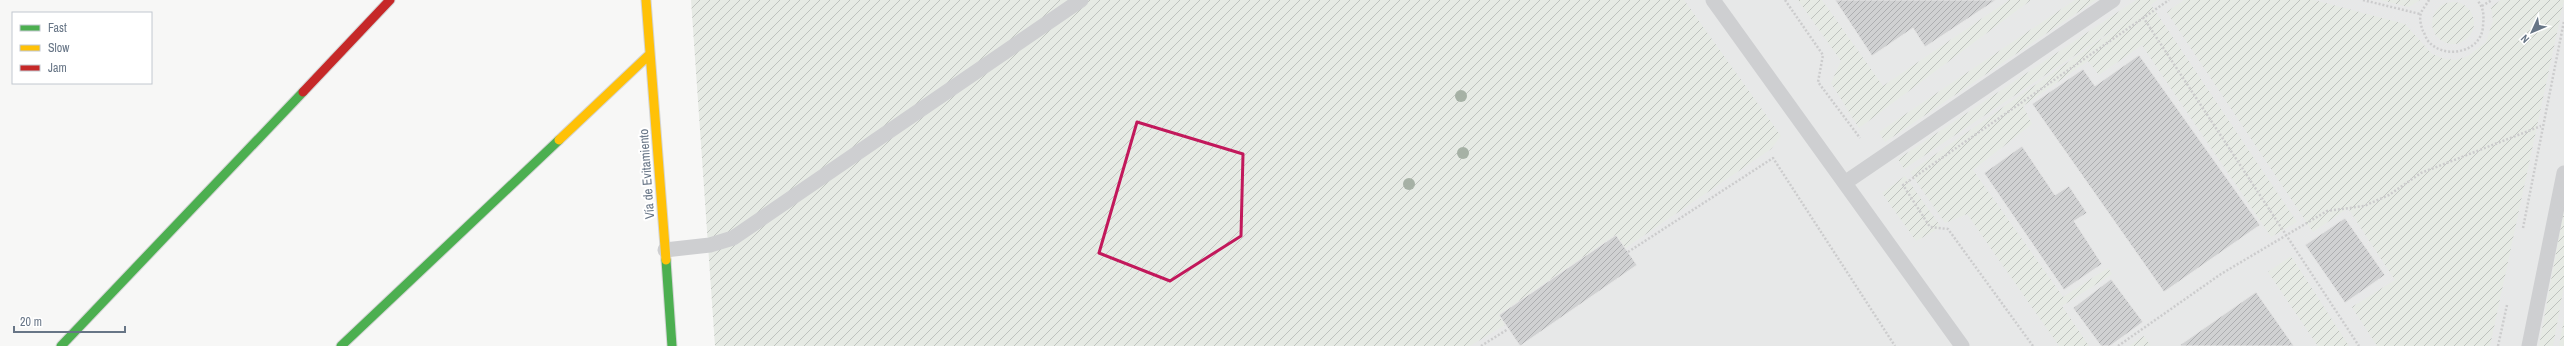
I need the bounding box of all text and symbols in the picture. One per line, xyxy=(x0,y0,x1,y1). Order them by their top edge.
legend xyxy=(12,12,152,84)
north arrow xyxy=(2512,12,2552,52)
text: Fast xyxy=(48,20,67,36)
text: N xyxy=(2518,32,2532,46)
text: Slow xyxy=(48,40,70,56)
text: Jam xyxy=(48,60,67,76)
street label: Vía de Evitamiento xyxy=(635,128,658,220)
scale bar xyxy=(14,308,125,334)
text: 20 m xyxy=(20,314,42,330)

